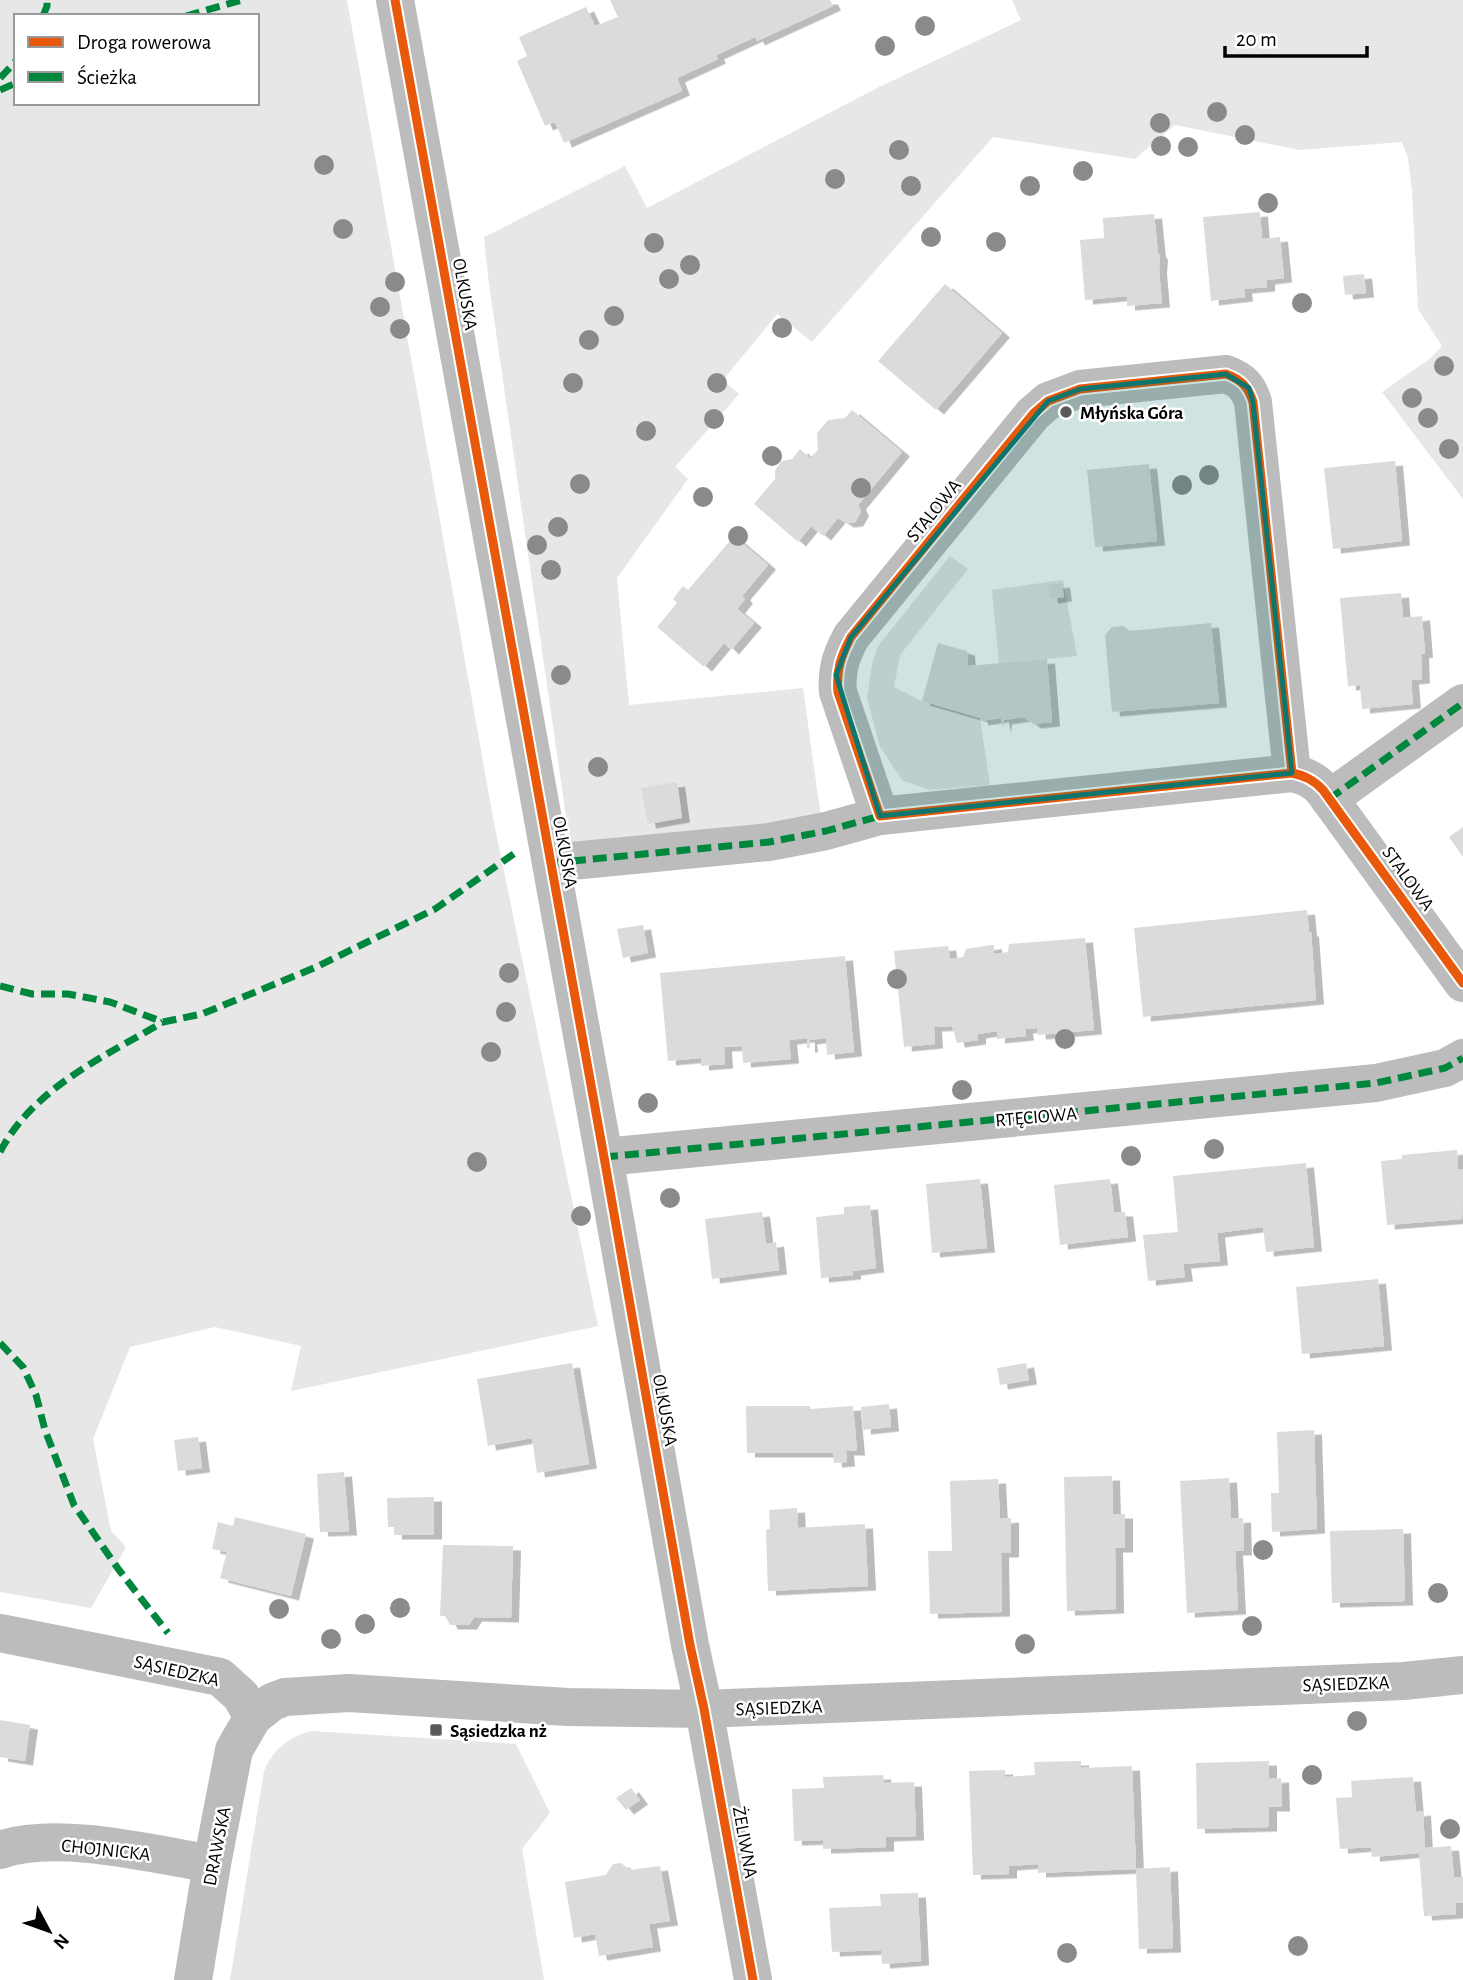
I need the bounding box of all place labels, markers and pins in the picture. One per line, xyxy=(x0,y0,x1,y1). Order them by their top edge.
marker: Młyńska Góra xyxy=(1058,404,1074,420)
place label: Młyńska Góra xyxy=(1080,404,1183,423)
marker: Sąsiedzka nż xyxy=(428,1722,444,1738)
place label: Sąsiedzka nż xyxy=(450,1722,547,1741)

